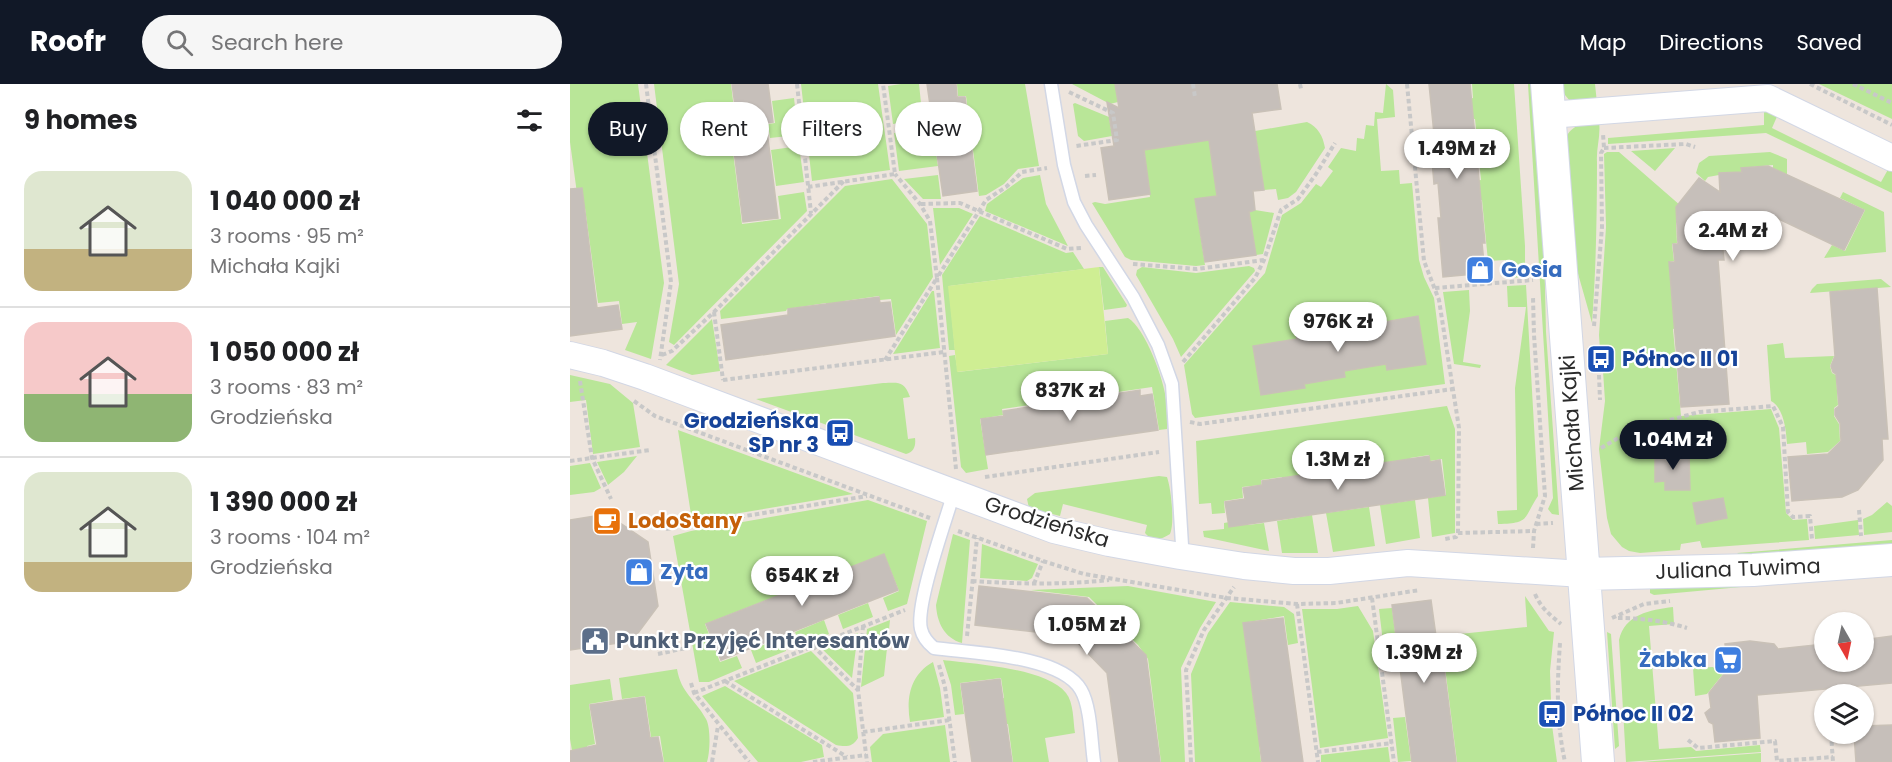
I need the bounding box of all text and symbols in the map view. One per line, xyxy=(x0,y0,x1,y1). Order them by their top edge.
search box xyxy=(142,15,562,69)
text: Roofr xyxy=(30,22,106,61)
icon: search xyxy=(163,26,196,59)
text: Search here xyxy=(211,27,344,58)
text: Map xyxy=(1580,28,1626,57)
text: Directions xyxy=(1659,28,1763,57)
text: Saved xyxy=(1796,28,1862,57)
text: 9 homes xyxy=(24,102,138,138)
chip: Buy xyxy=(588,102,668,156)
chip: Rent xyxy=(680,102,769,156)
chip: Filters xyxy=(781,102,883,156)
chip: New xyxy=(895,102,982,156)
icon: filters xyxy=(513,104,546,137)
pin: 1.49M zł xyxy=(1395,129,1519,180)
text: 1.49M zł xyxy=(1418,134,1496,162)
text: 1 040 000 zł xyxy=(210,183,360,219)
icon: home xyxy=(72,195,144,267)
pin: 2.4M zł xyxy=(1678,211,1788,262)
text: 2.4M zł xyxy=(1698,216,1768,244)
text: 3 rooms · 95 m² xyxy=(210,222,364,250)
text: Michała Kajki xyxy=(210,252,340,280)
shop icon: Gosia xyxy=(1464,254,1496,286)
place label: Gosia xyxy=(1501,255,1563,284)
pin: 976K zł xyxy=(1283,302,1393,353)
text: 976K zł xyxy=(1303,307,1373,335)
text: 1 050 000 zł xyxy=(210,334,359,370)
bus stop icon: Północ II 01 xyxy=(1585,343,1617,375)
place label: Północ II 01 xyxy=(1622,344,1738,373)
icon: home xyxy=(72,346,144,418)
street label: Michała Kajki xyxy=(1552,354,1591,492)
pin: 837K zł xyxy=(1015,371,1125,422)
text: 3 rooms · 83 m² xyxy=(210,373,363,401)
text: 837K zł xyxy=(1035,376,1105,404)
text: Grodzieńska xyxy=(210,403,333,431)
place label: Grodzieńska SP nr 3 xyxy=(684,406,819,459)
bus stop icon: Grodzieńska SP nr 3 xyxy=(824,417,856,449)
pin: 1.04M zł xyxy=(1611,420,1735,471)
text: 1.04M zł xyxy=(1634,425,1712,453)
pin: 1.3M zł xyxy=(1283,440,1393,491)
text: 1.3M zł xyxy=(1306,445,1370,473)
text: 1 390 000 zł xyxy=(210,484,357,520)
street label: Grodzieńska xyxy=(981,489,1113,554)
icon: home xyxy=(72,496,144,568)
cafe icon: LodoStany xyxy=(591,505,623,537)
place label: LodoStany xyxy=(628,506,743,535)
text: 3 rooms · 104 m² xyxy=(210,523,370,551)
street label: Juliana Tuwima xyxy=(1655,551,1821,586)
text: Grodzieńska xyxy=(210,553,333,581)
shop icon: Zyta xyxy=(623,556,655,588)
pin: 654K zł xyxy=(747,556,857,607)
place label: Zyta xyxy=(660,557,709,586)
text: 654K zł xyxy=(765,561,839,589)
pin: 1.05M zł xyxy=(1025,605,1149,656)
text: 1.05M zł xyxy=(1048,610,1126,638)
north arrow xyxy=(1814,612,1874,672)
map controls xyxy=(1814,612,1874,744)
public building icon: Punkt Przyjęć Interesantów xyxy=(579,625,611,657)
place label: Punkt Przyjęć Interesantów xyxy=(616,626,910,655)
pin: 1.39M zł xyxy=(1362,633,1486,684)
text: 1.39M zł xyxy=(1386,638,1462,666)
supermarket icon: Żabka xyxy=(1712,644,1744,676)
place label: Żabka xyxy=(1639,645,1707,674)
button: layers xyxy=(1814,684,1874,744)
bus stop icon: Północ II 02 xyxy=(1536,698,1568,730)
place label: Północ II 02 xyxy=(1573,699,1693,728)

